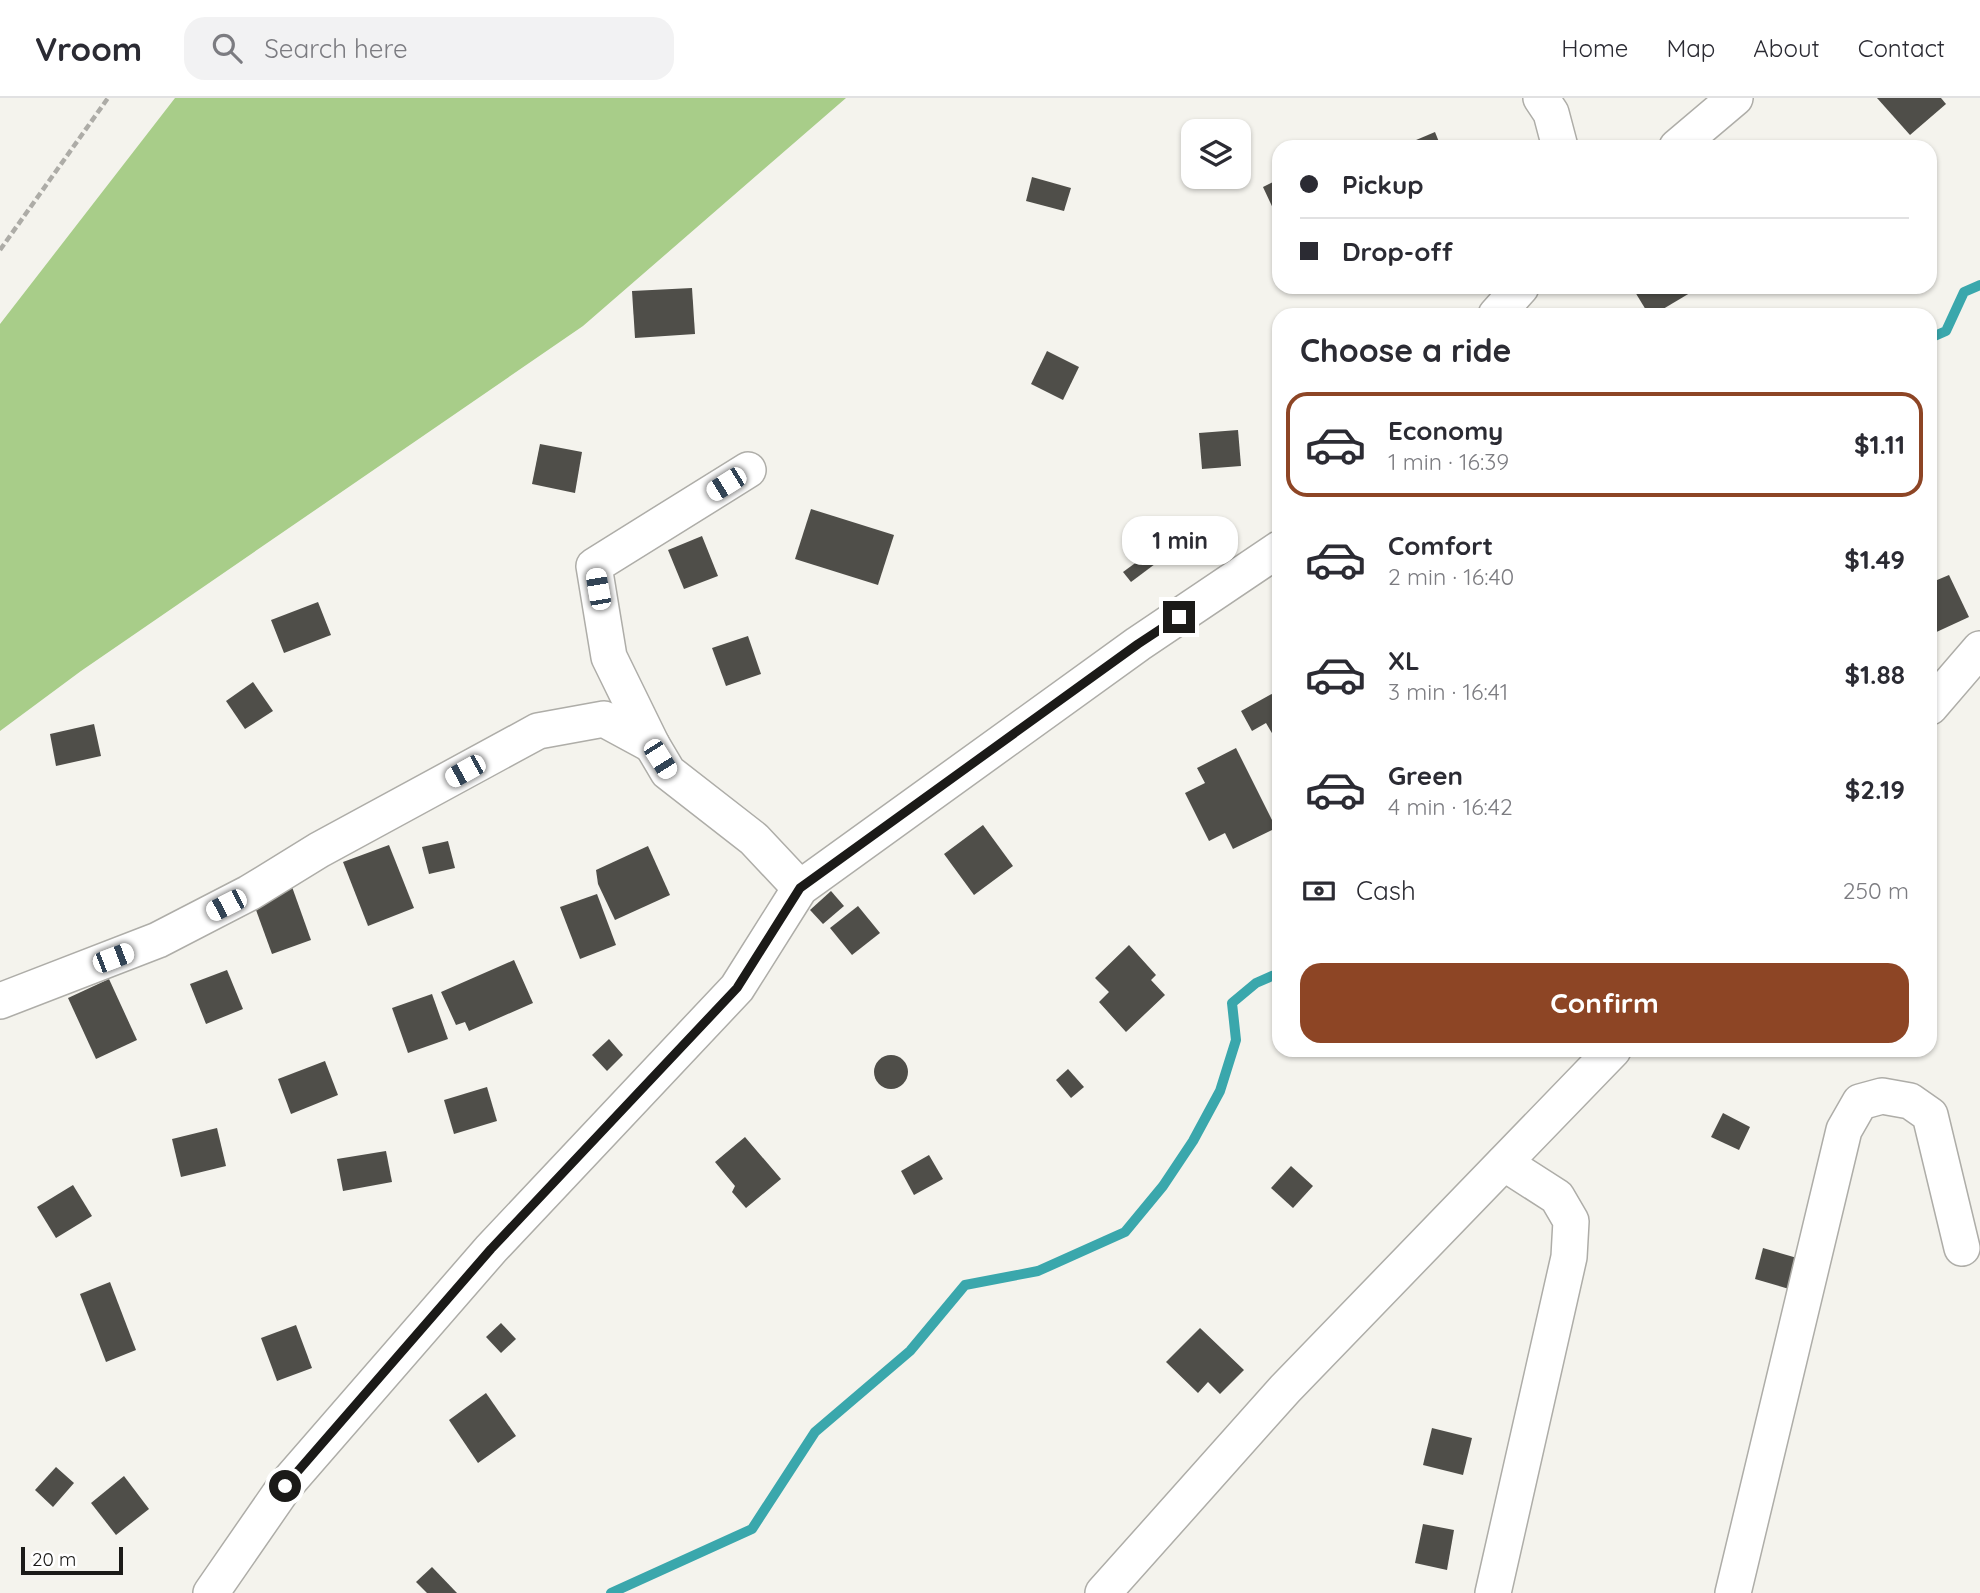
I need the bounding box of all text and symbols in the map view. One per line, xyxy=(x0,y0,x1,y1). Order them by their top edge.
search box xyxy=(184,17,674,80)
text: Vroom xyxy=(35,28,142,69)
icon: search xyxy=(208,29,246,67)
text: Search here xyxy=(264,32,408,65)
text: Home xyxy=(1561,33,1628,63)
text: Map xyxy=(1666,33,1715,63)
text: About xyxy=(1753,33,1820,63)
text: Contact xyxy=(1858,33,1945,63)
map controls xyxy=(1181,119,1251,189)
button: layers xyxy=(1181,119,1251,189)
text: Pickup xyxy=(1342,168,1424,201)
text: Drop-off xyxy=(1342,235,1453,268)
text: Choose a ride xyxy=(1300,330,1512,370)
icon: car xyxy=(1304,413,1367,476)
text: Economy xyxy=(1388,414,1503,447)
text: $1.11 xyxy=(1854,428,1905,461)
text: 1 min · 16:39 xyxy=(1388,447,1509,476)
car xyxy=(703,464,750,504)
callout: 1 min xyxy=(1121,516,1237,564)
text: 1 min xyxy=(1152,526,1208,555)
icon: car xyxy=(1304,528,1367,591)
text: Comfort xyxy=(1388,529,1493,562)
text: $1.49 xyxy=(1844,543,1905,576)
text: 2 min · 16:40 xyxy=(1388,562,1514,591)
car xyxy=(585,566,612,612)
route end xyxy=(1163,601,1195,633)
icon: car xyxy=(1304,643,1367,706)
text: XL xyxy=(1388,644,1420,677)
text: $1.88 xyxy=(1844,658,1905,691)
text: 3 min · 16:41 xyxy=(1388,677,1508,706)
car xyxy=(640,736,681,782)
car xyxy=(442,752,489,790)
icon: car xyxy=(1304,758,1367,821)
text: Green xyxy=(1388,759,1463,792)
text: $2.19 xyxy=(1845,773,1905,806)
text: 4 min · 16:42 xyxy=(1388,792,1513,821)
icon: cash xyxy=(1300,872,1338,910)
text: Cash xyxy=(1356,874,1416,907)
text: 250 m xyxy=(1843,876,1909,905)
car xyxy=(203,886,250,924)
car xyxy=(90,941,137,975)
button: Confirm xyxy=(1300,963,1909,1043)
route start xyxy=(269,1470,301,1502)
scale bar xyxy=(21,1544,122,1576)
text: 20 m xyxy=(32,1547,76,1571)

